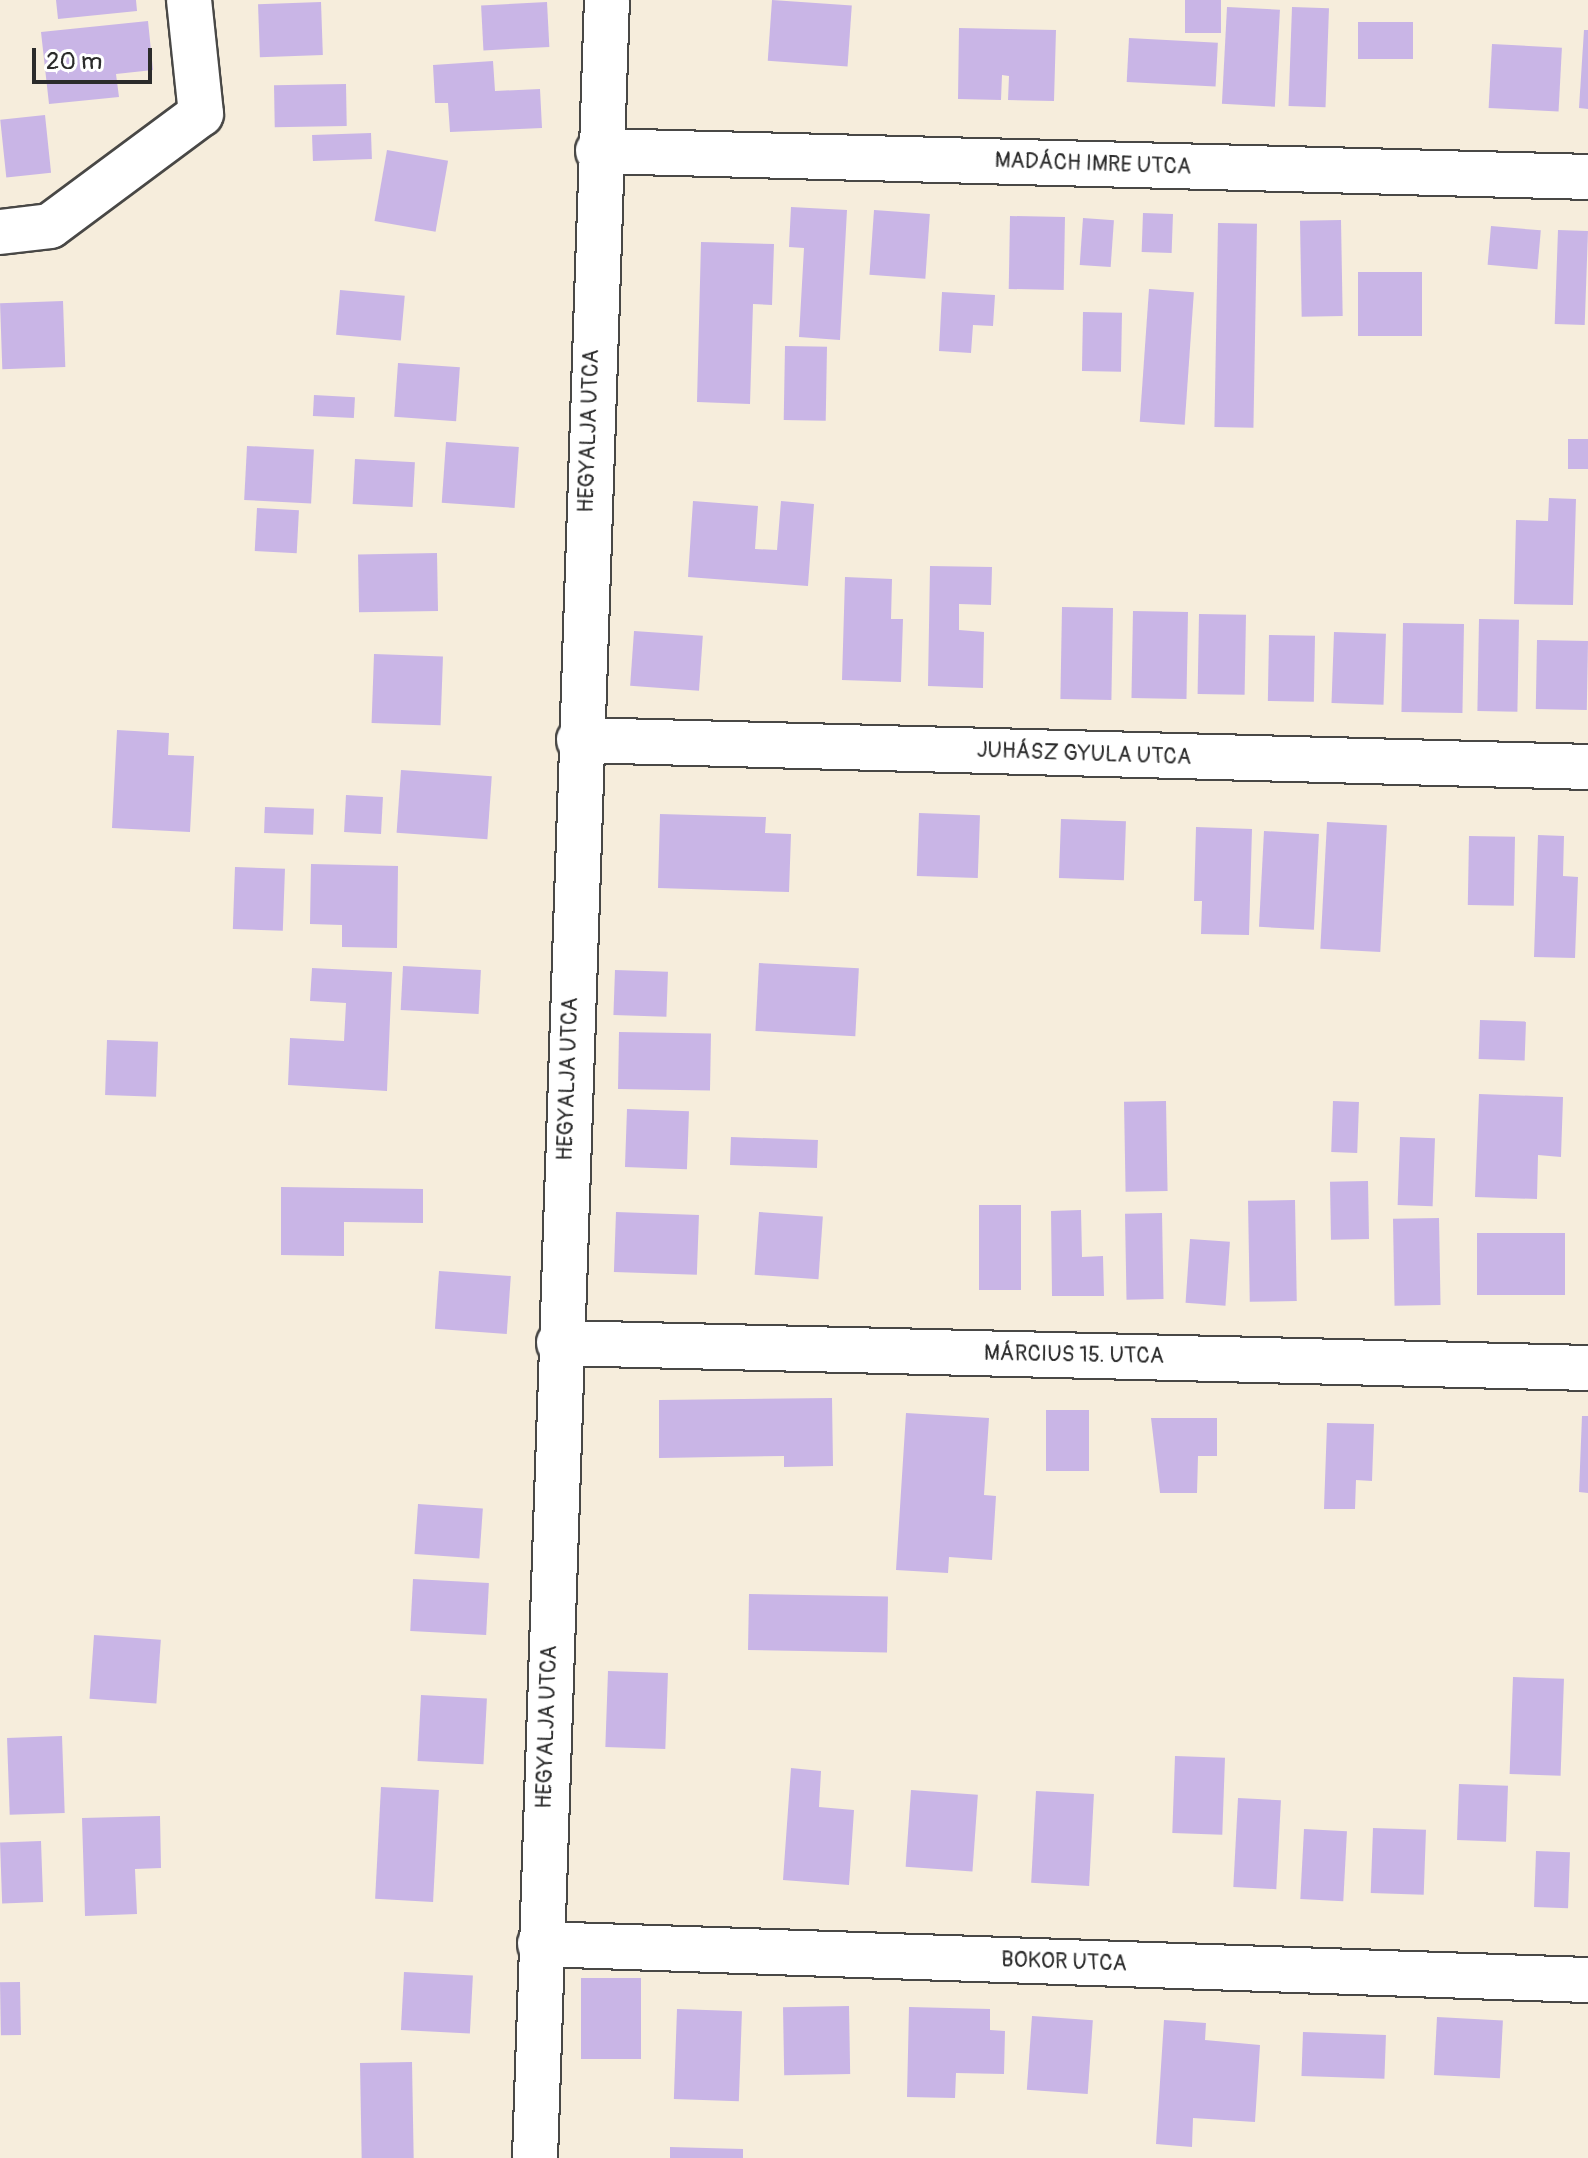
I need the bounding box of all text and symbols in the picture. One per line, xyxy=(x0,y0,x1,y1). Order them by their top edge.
scale bar xyxy=(36,32,156,82)
text: 20 m xyxy=(46,47,102,76)
street label: MADÁCH IMRE UTCA xyxy=(994,147,1192,181)
street label: HEGYALJA UTCA xyxy=(573,349,605,513)
street label: JUHÁSZ GYULA UTCA xyxy=(976,737,1192,771)
street label: HEGYALJA UTCA xyxy=(552,997,584,1161)
street label: MÁRCIUS 15. UTCA xyxy=(984,1340,1164,1370)
street label: HEGYALJA UTCA xyxy=(531,1645,563,1809)
street label: BOKOR UTCA xyxy=(1001,1947,1127,1977)

